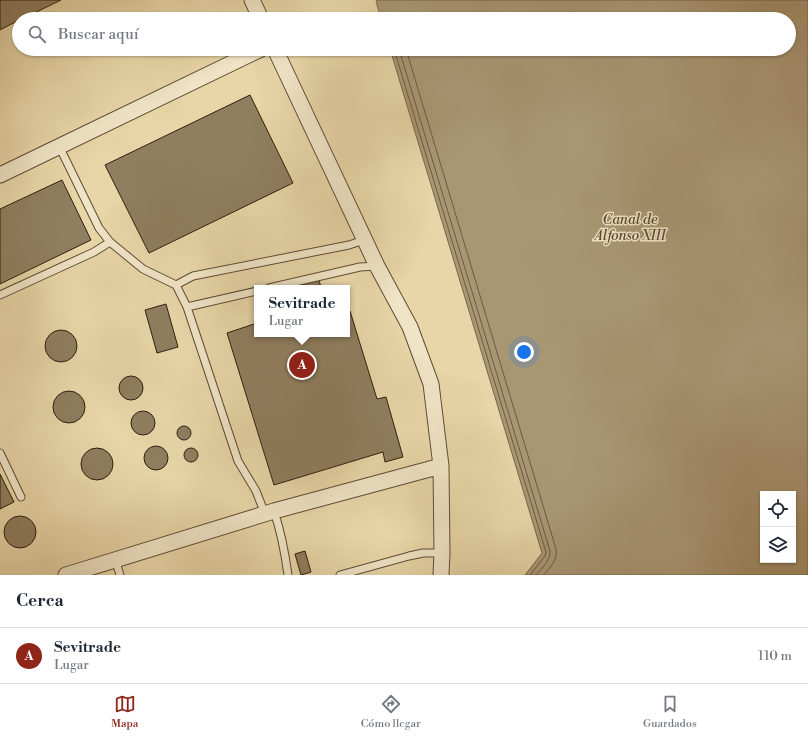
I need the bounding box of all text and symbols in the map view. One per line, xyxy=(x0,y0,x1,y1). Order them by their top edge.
search box xyxy=(12,12,796,56)
icon: search xyxy=(26,23,48,45)
text: Buscar aquí xyxy=(58,25,139,44)
water label: Canal de Alfonso XIII xyxy=(592,211,667,245)
popup xyxy=(254,285,350,337)
text: Sevitrade xyxy=(268,294,336,313)
text: Lugar xyxy=(268,313,303,329)
your location xyxy=(514,342,534,362)
pin: A xyxy=(289,350,315,380)
map controls xyxy=(760,491,796,563)
button: locate xyxy=(760,491,796,527)
button: layers xyxy=(760,527,796,563)
text: Cerca xyxy=(16,590,64,612)
text: Sevitrade xyxy=(54,638,121,657)
text: A xyxy=(24,648,34,664)
text: 110 m xyxy=(758,648,792,664)
text: Lugar xyxy=(54,657,89,673)
tab: Mapa xyxy=(111,693,138,731)
tab: Cómo llegar xyxy=(361,693,421,731)
tab: Guardados xyxy=(643,693,697,731)

